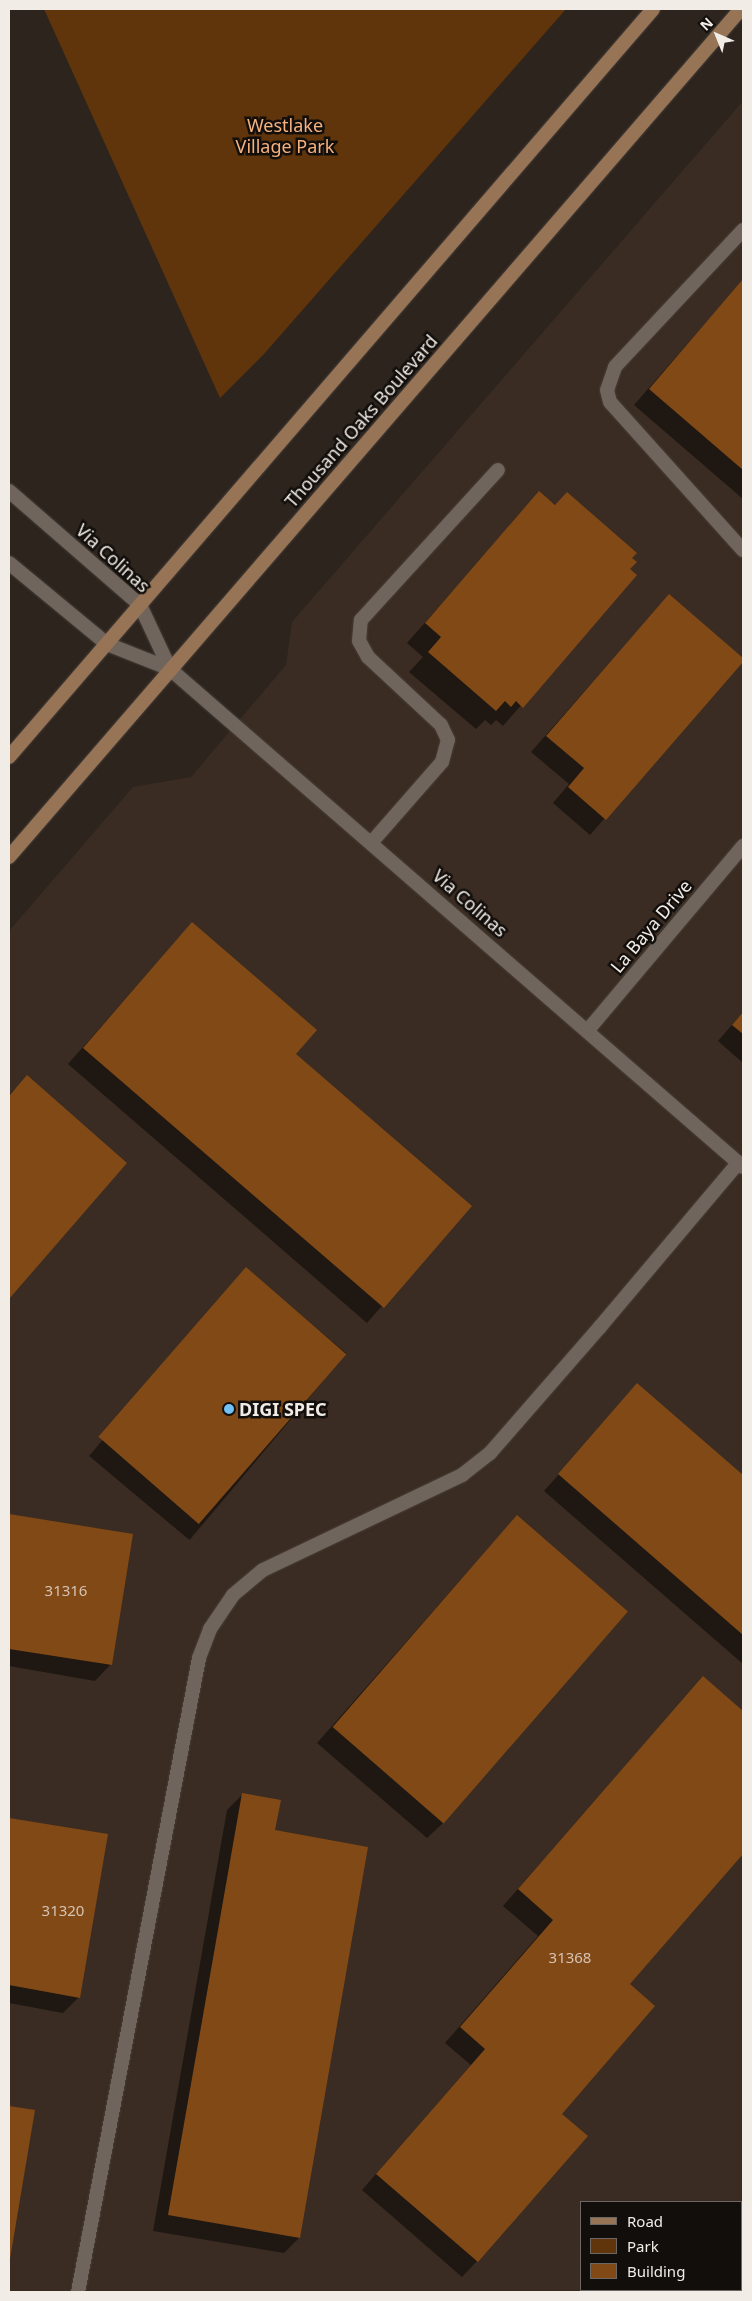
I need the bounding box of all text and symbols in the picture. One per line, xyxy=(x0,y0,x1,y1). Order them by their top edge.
north arrow xyxy=(692,10,742,60)
text: N xyxy=(696,13,717,35)
park label: Westlake Village Park xyxy=(236,115,334,158)
street label: Thousand Oaks Boulevard xyxy=(280,330,442,512)
street label: Via Colinas xyxy=(72,519,154,597)
street label: Via Colinas xyxy=(428,865,512,941)
street label: La Baya Drive xyxy=(606,875,696,977)
place label: DIGI SPEC xyxy=(239,1398,327,1420)
marker: DIGI SPEC xyxy=(223,1403,235,1415)
house number: 31316 xyxy=(45,1582,87,1600)
house number: 31320 xyxy=(42,1902,84,1920)
house number: 31368 xyxy=(549,1949,591,1967)
legend xyxy=(580,2201,742,2291)
text: Road xyxy=(627,2211,663,2231)
text: Park xyxy=(627,2236,659,2256)
text: Building xyxy=(627,2261,685,2281)

